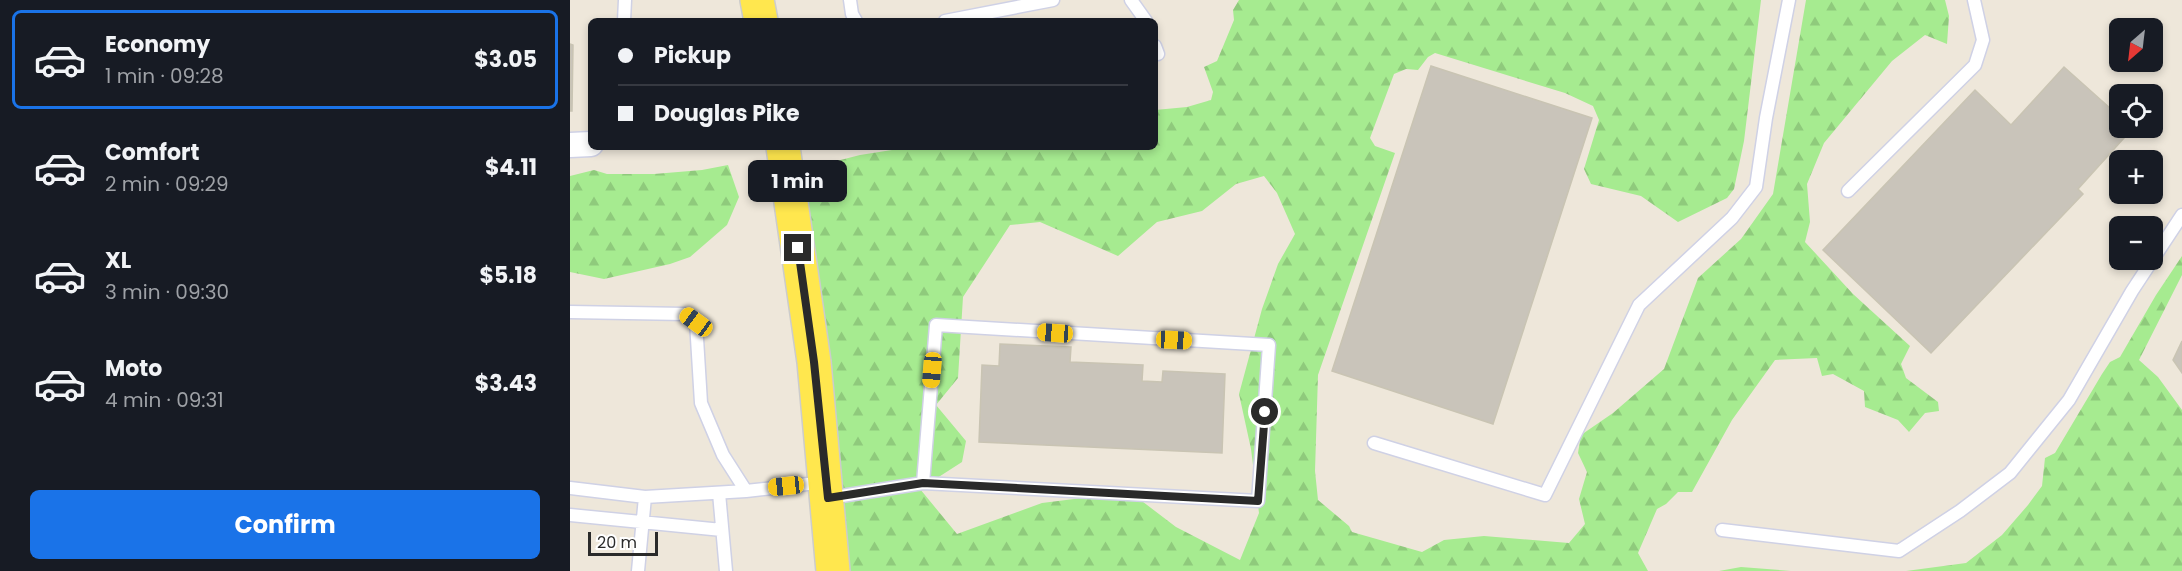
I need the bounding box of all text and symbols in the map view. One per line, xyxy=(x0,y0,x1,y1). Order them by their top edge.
north arrow xyxy=(2109,18,2163,72)
map controls xyxy=(2109,18,2163,270)
text: Economy xyxy=(105,29,210,60)
icon: car xyxy=(33,33,87,87)
text: Pickup xyxy=(654,40,731,71)
text: $3.05 xyxy=(474,44,537,75)
text: 1 min · 09:28 xyxy=(105,62,224,90)
button: locate xyxy=(2109,84,2163,138)
text: Douglas Pike xyxy=(654,98,800,129)
text: Comfort xyxy=(105,137,199,168)
icon: car xyxy=(33,141,87,195)
button: + xyxy=(2109,150,2163,204)
text: $4.11 xyxy=(485,152,537,183)
callout: 1 min xyxy=(748,161,848,203)
text: 1 min xyxy=(771,167,824,195)
text: 2 min · 09:29 xyxy=(105,170,229,198)
button: − xyxy=(2109,216,2163,270)
route end xyxy=(784,234,811,261)
text: XL xyxy=(105,245,131,276)
icon: car xyxy=(33,249,87,303)
text: $5.18 xyxy=(479,260,537,291)
text: 3 min · 09:30 xyxy=(105,278,229,306)
car xyxy=(676,304,716,340)
car xyxy=(1036,323,1074,343)
car xyxy=(1156,330,1192,350)
car xyxy=(921,351,943,389)
text: Moto xyxy=(105,353,162,384)
icon: car xyxy=(33,357,87,411)
text: $3.43 xyxy=(475,368,537,399)
text: 4 min · 09:31 xyxy=(105,386,224,414)
route start xyxy=(1251,398,1278,425)
car xyxy=(767,475,805,497)
button: Confirm xyxy=(30,490,540,559)
scale bar xyxy=(588,529,658,556)
text: 20 m xyxy=(597,531,637,554)

